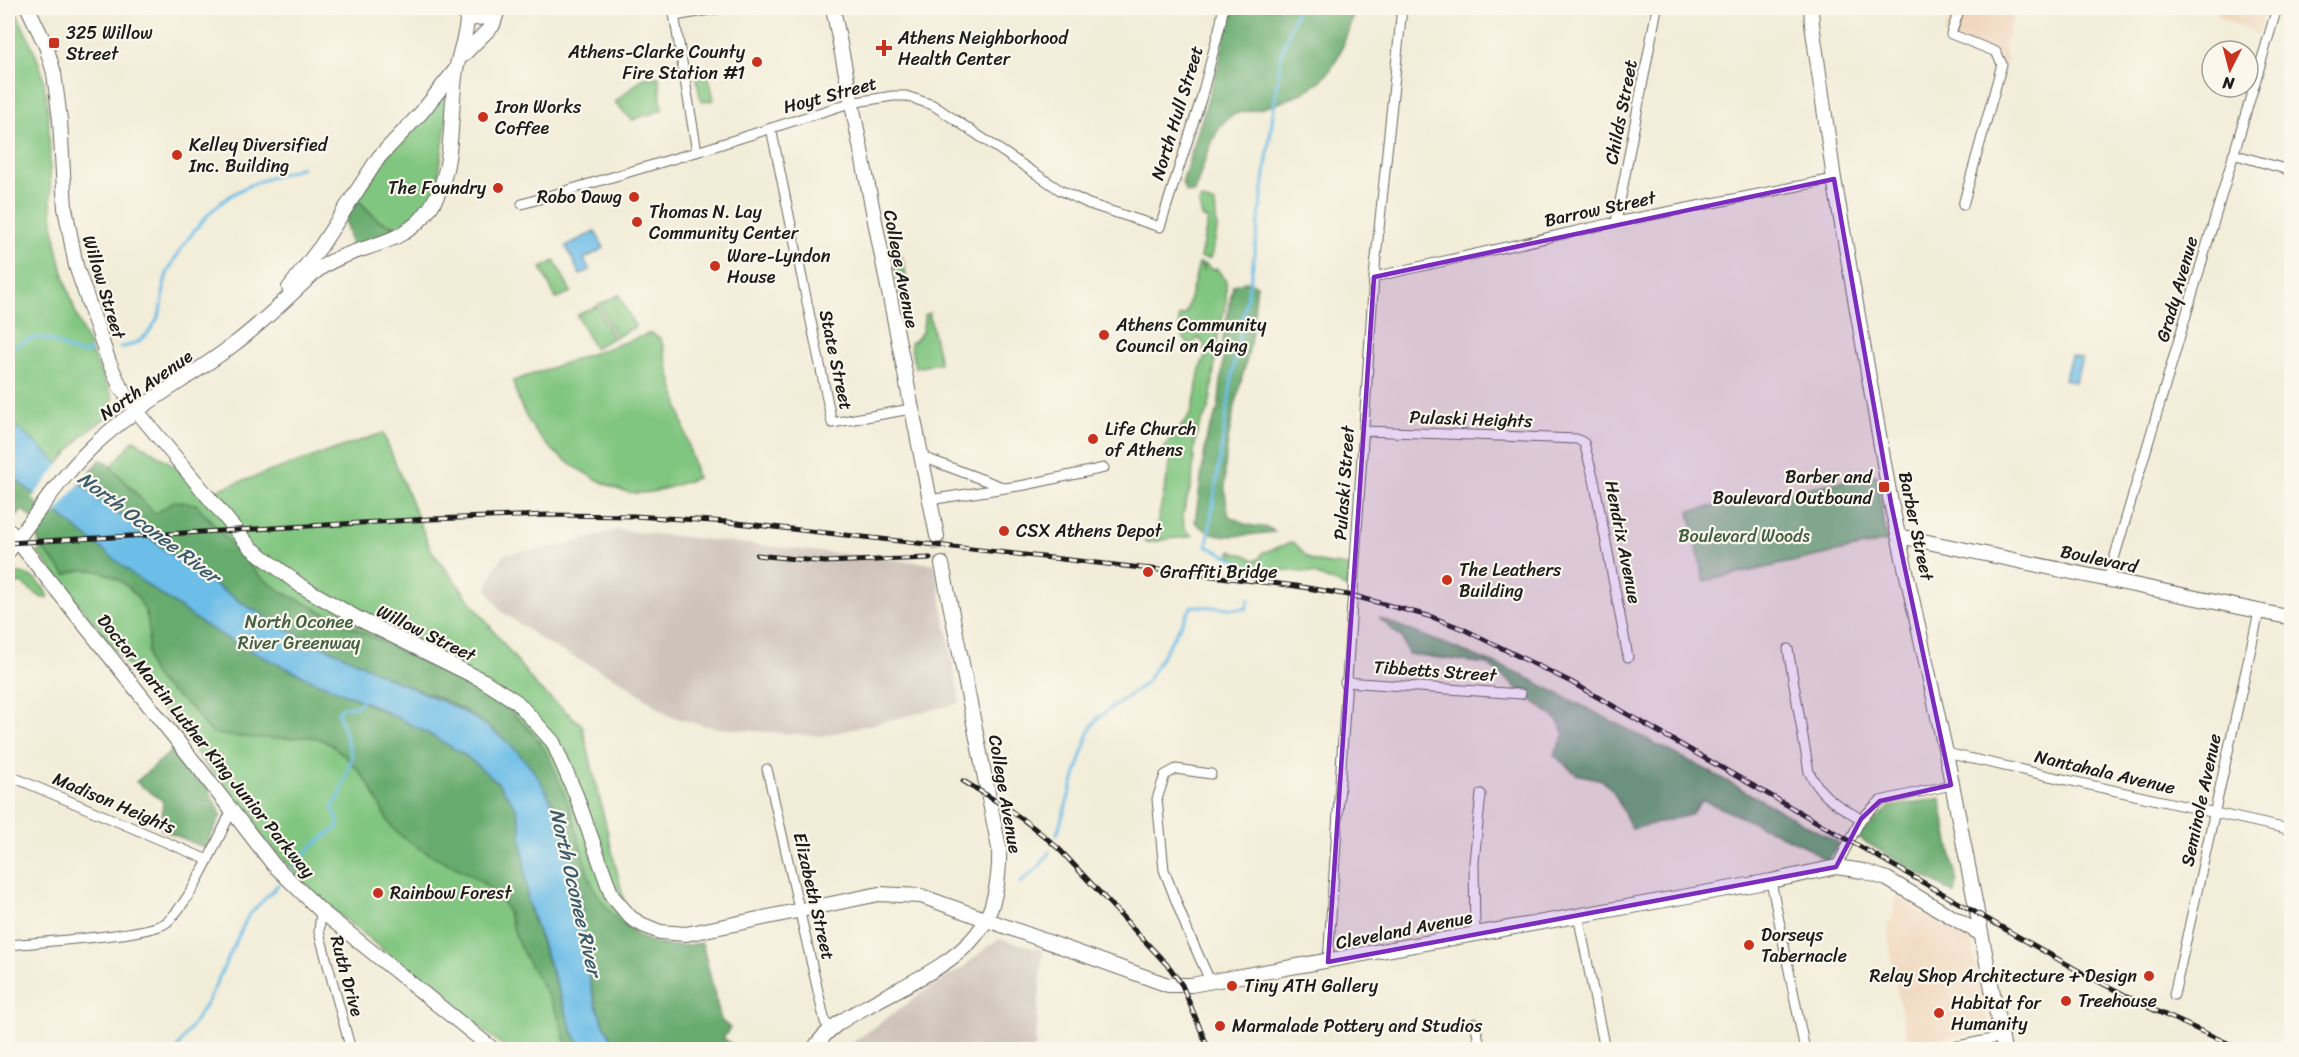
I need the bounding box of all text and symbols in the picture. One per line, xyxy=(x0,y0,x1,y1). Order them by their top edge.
place label: 325 Willow Street xyxy=(66,17,153,70)
place label: Athens Neighborhood Health Center xyxy=(897,22,1069,75)
marker: 325 Willow Street xyxy=(47,36,61,50)
place label: Athens-Clarke County Fire Station #1 xyxy=(567,36,746,89)
marker: Athens Neighborhood Health Center xyxy=(875,39,893,57)
north arrow xyxy=(2200,39,2260,99)
street label: North Hull Street xyxy=(1141,42,1213,184)
marker: Athens-Clarke County Fire Station #1 xyxy=(750,55,764,69)
street label: Childs Street xyxy=(1595,57,1647,167)
street label: Hoyt Street xyxy=(779,67,881,123)
text: N xyxy=(2221,68,2237,99)
place label: Iron Works Coffee xyxy=(494,91,582,144)
marker: Iron Works Coffee xyxy=(476,110,490,124)
place label: Kelley Diversified Inc. Building xyxy=(188,129,329,182)
marker: Kelley Diversified Inc. Building xyxy=(170,148,184,162)
place label: The Foundry xyxy=(388,172,487,204)
marker: The Foundry xyxy=(491,181,505,195)
place label: Robo Dawg xyxy=(537,181,622,213)
street label: Barrow Street xyxy=(1541,181,1659,236)
marker: Robo Dawg xyxy=(627,190,641,204)
place label: Thomas N. Lay Community Center xyxy=(649,196,800,249)
street label: College Avenue xyxy=(874,207,928,331)
marker: Thomas N. Lay Community Center xyxy=(630,215,644,229)
street label: Willow Street xyxy=(73,231,135,344)
street label: Grady Avenue xyxy=(2147,232,2207,346)
place label: Ware-Lyndon House xyxy=(727,240,831,293)
marker: Ware-Lyndon House xyxy=(708,259,722,273)
street label: State Street xyxy=(810,307,862,413)
place label: Athens Community Council on Aging xyxy=(1115,309,1267,362)
marker: Athens Community Council on Aging xyxy=(1097,328,1111,342)
street label: North Avenue xyxy=(92,341,200,429)
street label: Pulaski Heights xyxy=(1409,401,1534,437)
place label: Life Church of Athens xyxy=(1105,413,1196,466)
street label: Pulaski Street xyxy=(1324,424,1364,541)
marker: Life Church of Athens xyxy=(1086,432,1100,446)
place label: Barber and Boulevard Outbound xyxy=(1713,461,1874,514)
water label: North Oconee River xyxy=(70,462,231,595)
street label: Barber Street xyxy=(1889,469,1943,584)
street label: Hendrix Avenue xyxy=(1595,478,1651,606)
marker: Barber and Boulevard Outbound xyxy=(1877,480,1891,494)
place label: CSX Athens Depot xyxy=(1016,515,1163,547)
park label: Boulevard Woods xyxy=(1678,520,1810,552)
marker: CSX Athens Depot xyxy=(997,524,1011,538)
street label: Boulevard xyxy=(2057,535,2142,583)
place label: The Leathers Building xyxy=(1459,554,1562,607)
place label: Graffiti Bridge xyxy=(1160,556,1278,588)
marker: Graffiti Bridge xyxy=(1141,565,1155,579)
marker: The Leathers Building xyxy=(1440,573,1454,587)
street label: Willow Street xyxy=(371,595,482,671)
street label: Doctor Martin Luther King Junior Parkway xyxy=(89,606,324,886)
park label: North Oconee River Greenway xyxy=(238,606,361,659)
street label: Tibbetts Street xyxy=(1373,651,1498,691)
street label: Seminole Avenue xyxy=(2171,731,2231,869)
street label: College Avenue xyxy=(979,732,1031,856)
street label: Nantahala Avenue xyxy=(2031,740,2179,804)
street label: Madison Heights xyxy=(48,763,181,844)
water label: North Oconee River xyxy=(539,805,613,983)
street label: Elizabeth Street xyxy=(784,829,844,963)
place label: Rainbow Forest xyxy=(390,877,512,909)
marker: Rainbow Forest xyxy=(371,886,385,900)
street label: Cleveland Avenue xyxy=(1333,901,1475,959)
place label: Dorseys Tabernacle xyxy=(1761,919,1847,972)
street label: Ruth Drive xyxy=(321,932,373,1020)
marker: Dorseys Tabernacle xyxy=(1742,938,1756,952)
place label: Relay Shop Architecture + Design xyxy=(1870,960,2137,992)
marker: Relay Shop Architecture + Design xyxy=(2142,969,2156,983)
place label: Tiny ATH Gallery xyxy=(1244,970,1379,1002)
marker: Tiny ATH Gallery xyxy=(1225,979,1239,993)
place label: Treehouse xyxy=(2078,985,2157,1017)
place label: Habitat for Humanity xyxy=(1951,987,2043,1040)
marker: Treehouse xyxy=(2059,994,2073,1008)
marker: Habitat for Humanity xyxy=(1932,1006,1946,1020)
place label: Marmalade Pottery and Studios xyxy=(1232,1010,1483,1042)
marker: Marmalade Pottery and Studios xyxy=(1213,1019,1227,1033)

